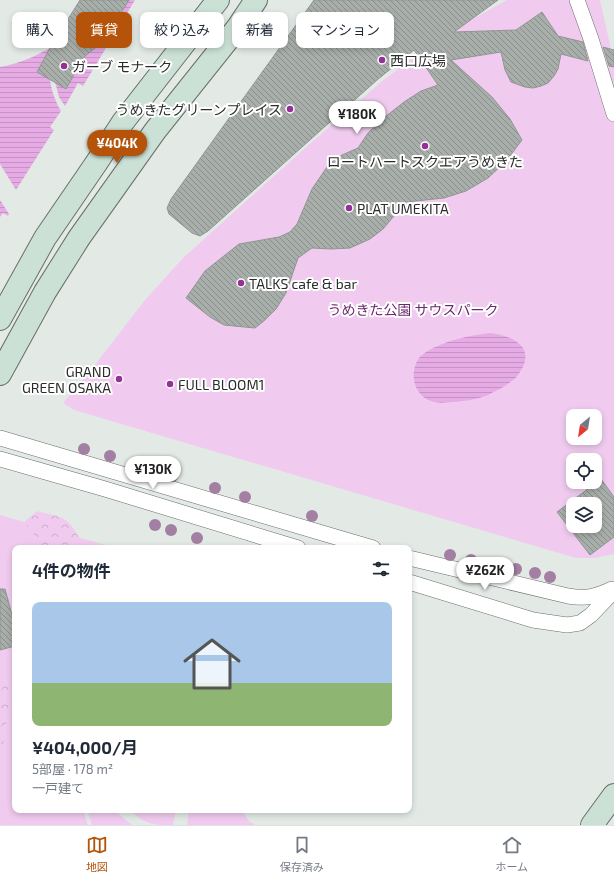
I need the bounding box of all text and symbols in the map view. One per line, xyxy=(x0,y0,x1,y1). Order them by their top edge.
chip: 購入 xyxy=(12,12,68,48)
chip: 賃貸 xyxy=(76,12,132,48)
chip: 絞り込み xyxy=(140,12,224,48)
chip: 新着 xyxy=(232,12,288,48)
chip: マンション xyxy=(296,12,394,48)
place label: 西口広場 xyxy=(390,52,446,69)
marker: 西口広場 xyxy=(377,55,387,65)
place label: ガーブ モナーク xyxy=(72,58,172,75)
marker: ガーブ モナーク xyxy=(59,61,69,71)
place label: うめきたグリーンプレイス xyxy=(116,101,282,118)
pin: ¥180K xyxy=(329,101,385,135)
marker: うめきたグリーンプレイス xyxy=(285,104,295,114)
text: ¥180K xyxy=(338,106,376,122)
pin: ¥404K xyxy=(89,130,145,164)
text: ¥404K xyxy=(96,135,138,151)
marker: ロートハートスクエアうめきた xyxy=(420,141,430,151)
place label: ロートハートスクエアうめきた xyxy=(327,153,523,170)
place label: PLAT UMEKITA xyxy=(357,200,449,217)
marker: PLAT UMEKITA xyxy=(344,203,354,213)
place label: TALKS cafe & bar xyxy=(249,275,357,292)
marker: TALKS cafe & bar xyxy=(236,278,246,288)
park label: うめきた公園 サウスパーク xyxy=(327,301,499,318)
place label: GRAND GREEN OSAKA xyxy=(22,363,111,396)
marker: GRAND GREEN OSAKA xyxy=(114,374,124,384)
place label: FULL BLOOM1 xyxy=(178,376,264,393)
marker: FULL BLOOM1 xyxy=(165,379,175,389)
north arrow xyxy=(566,409,602,445)
map controls xyxy=(566,409,602,533)
button: locate xyxy=(566,453,602,489)
pin: ¥130K xyxy=(125,456,181,490)
text: ¥130K xyxy=(134,461,172,477)
button: layers xyxy=(566,497,602,533)
pin: ¥262K xyxy=(457,557,513,591)
icon: filters xyxy=(370,558,392,580)
text: 4件の物件 xyxy=(32,560,111,580)
text: ¥262K xyxy=(465,562,505,578)
icon: home xyxy=(176,628,248,700)
text: ¥404,000/月 xyxy=(32,737,138,757)
text: 5部屋 · 178 m² xyxy=(32,761,113,777)
text: 一戸建て xyxy=(32,780,84,796)
tab: 地図 xyxy=(86,834,108,874)
tab: 保存済み xyxy=(280,834,324,874)
tab: ホーム xyxy=(495,834,528,874)

